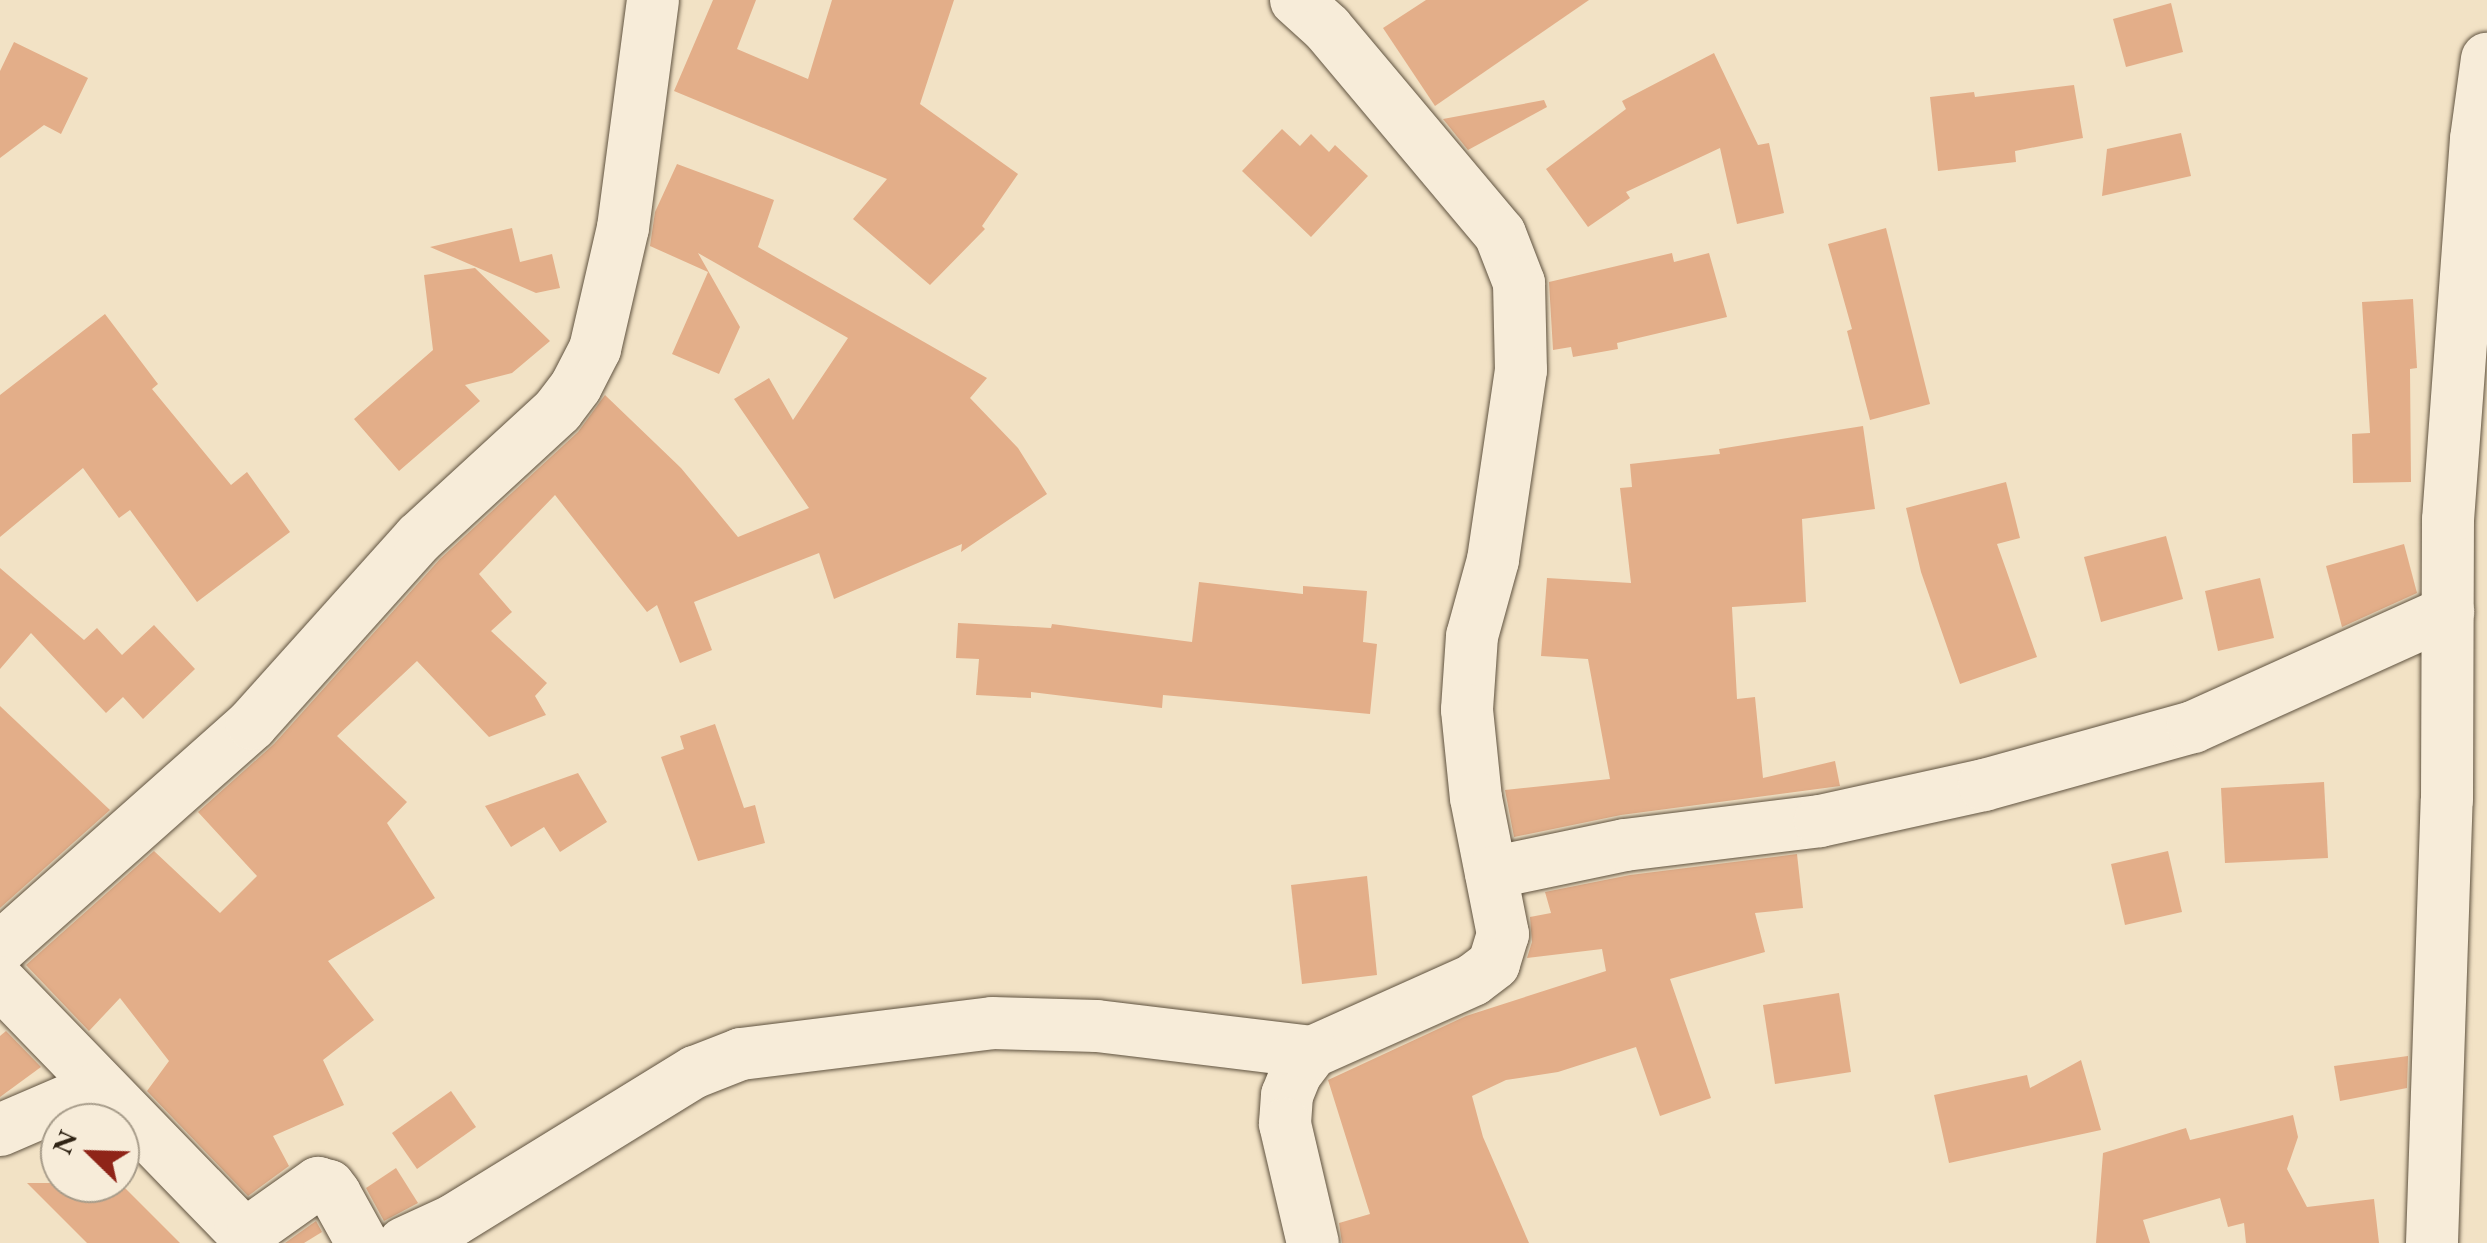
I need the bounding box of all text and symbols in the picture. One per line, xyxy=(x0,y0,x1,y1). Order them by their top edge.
north arrow xyxy=(40,1103,140,1203)
text: N xyxy=(43,1125,85,1160)

